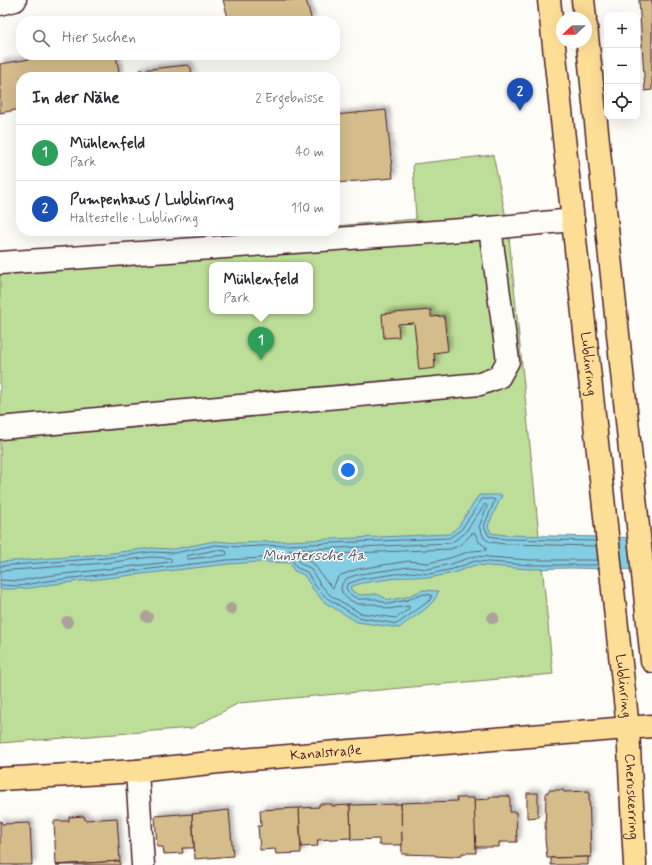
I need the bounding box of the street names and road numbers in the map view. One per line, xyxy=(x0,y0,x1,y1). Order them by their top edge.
street label: Lublinring xyxy=(576,331,601,397)
street label: Lublinring xyxy=(611,653,636,719)
street label: Kanalstraße xyxy=(289,741,362,765)
street label: Cheruskerring xyxy=(620,753,643,840)

